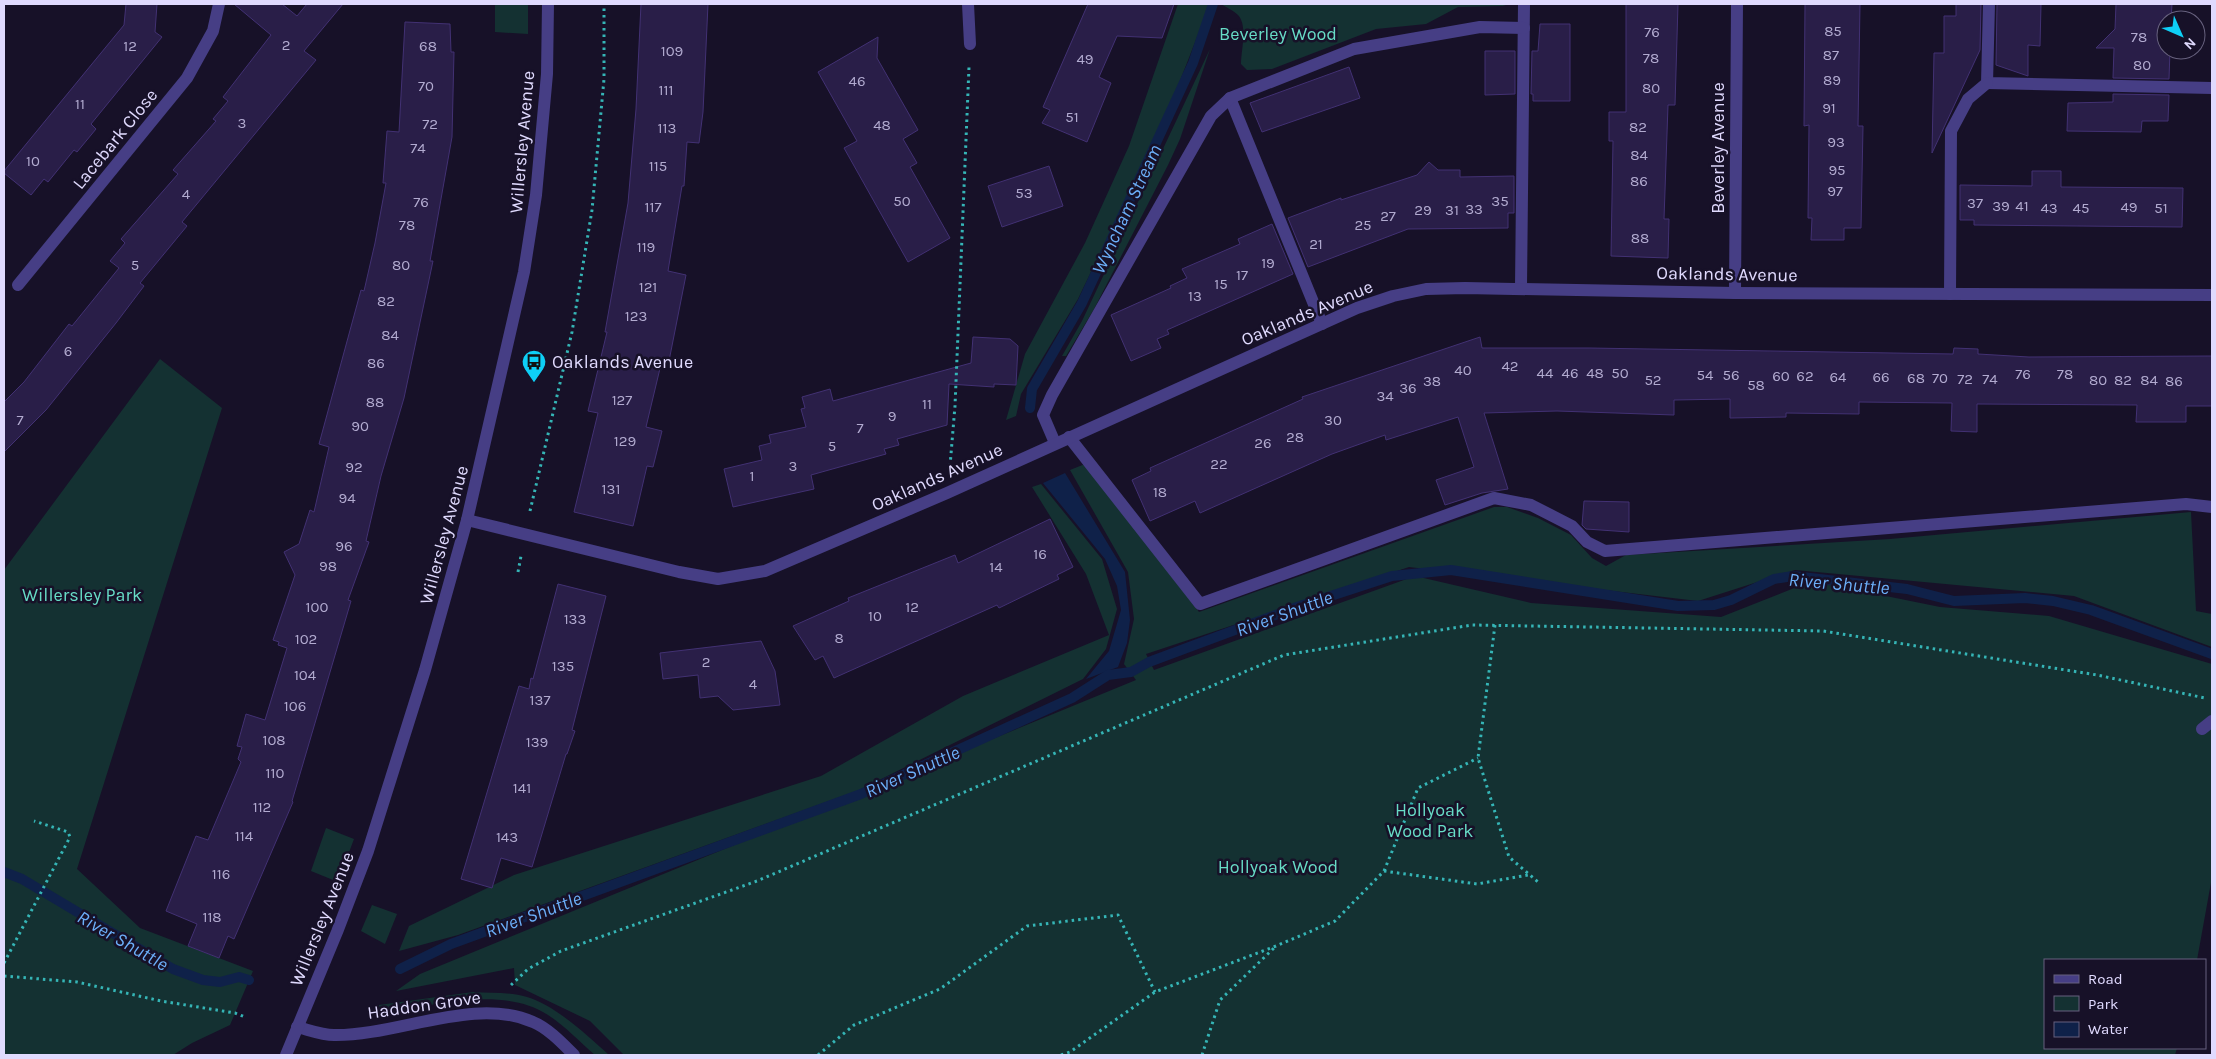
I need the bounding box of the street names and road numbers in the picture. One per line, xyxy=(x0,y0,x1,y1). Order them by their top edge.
street label: Willersley Avenue xyxy=(505,70,539,214)
street label: Beverley Avenue xyxy=(1707,82,1729,214)
street label: Lacebark Close xyxy=(68,84,162,194)
street label: Oaklands Avenue xyxy=(1656,262,1798,286)
street label: Oaklands Avenue xyxy=(1238,275,1376,351)
street label: Oaklands Avenue xyxy=(868,438,1006,516)
street label: Willersley Avenue xyxy=(415,463,473,607)
street label: Willersley Avenue xyxy=(285,849,359,989)
street label: Haddon Grove xyxy=(366,986,482,1024)

